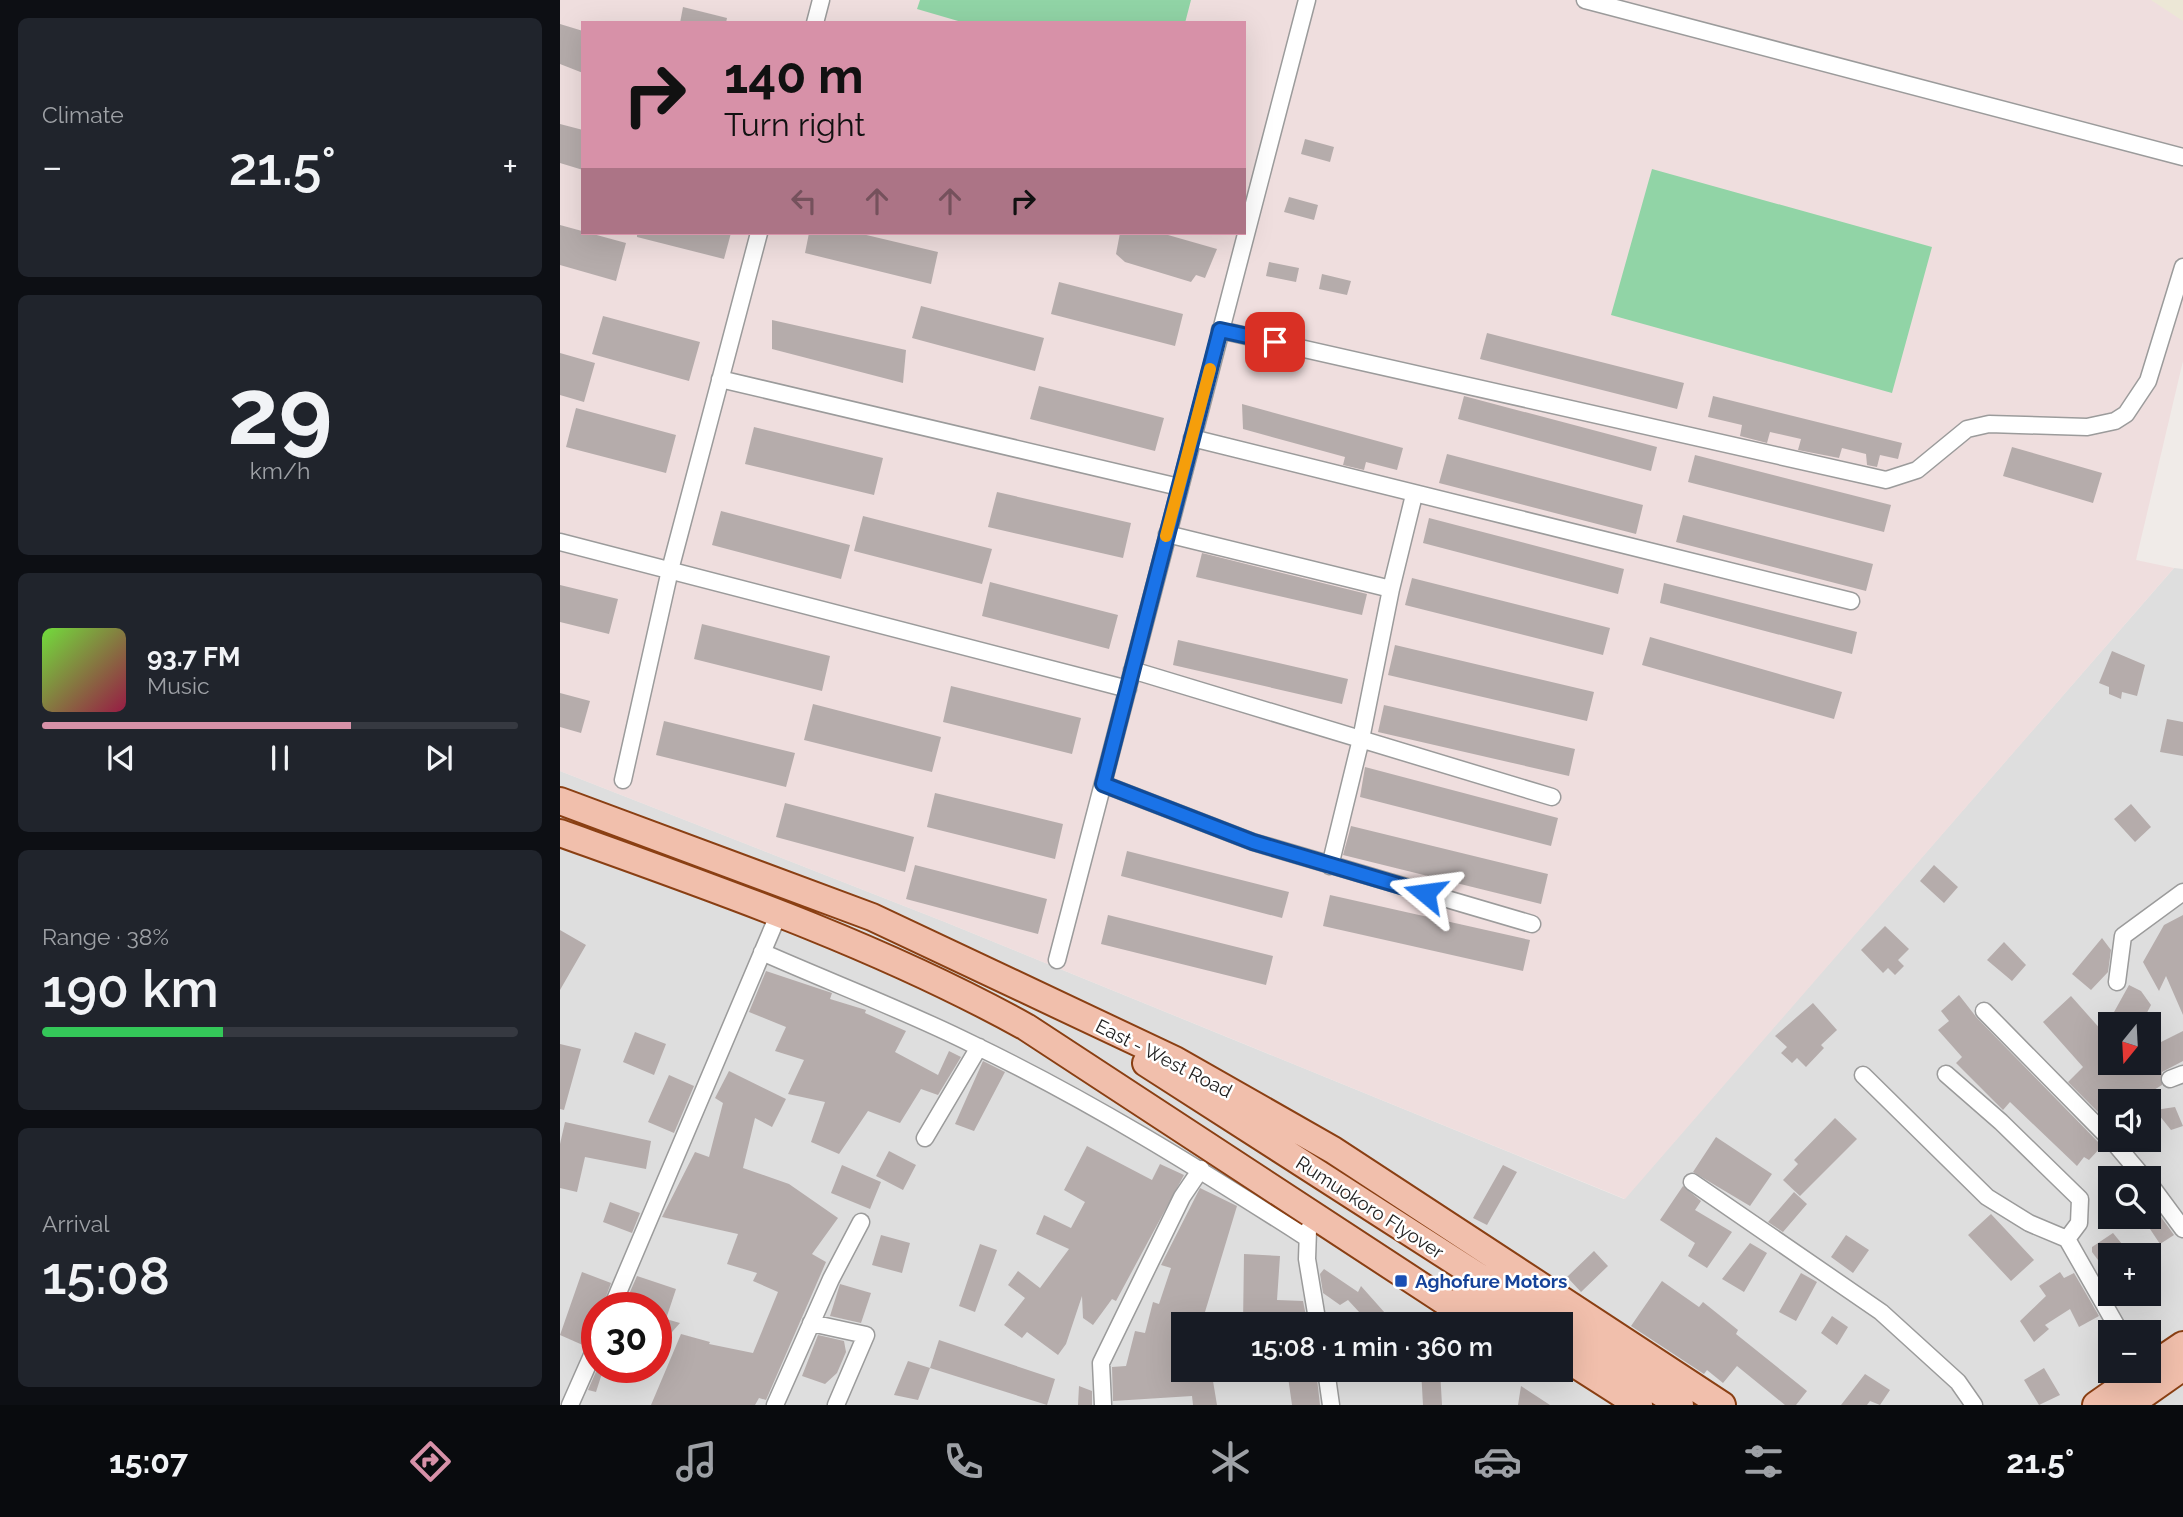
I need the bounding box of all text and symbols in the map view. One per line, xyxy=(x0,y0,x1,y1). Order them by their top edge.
text: 140 m xyxy=(724,47,864,104)
icon: right xyxy=(609,49,700,140)
text: Climate xyxy=(42,101,124,128)
text: Turn right xyxy=(724,106,865,143)
text: 21.5° xyxy=(229,136,336,197)
text: − xyxy=(42,144,62,189)
text: + xyxy=(502,144,518,189)
icon: left xyxy=(785,182,823,220)
icon: ahead xyxy=(858,182,896,220)
icon: ahead xyxy=(931,182,969,220)
icon: right xyxy=(1004,182,1042,220)
pin xyxy=(1245,312,1305,372)
icon: arrive xyxy=(1256,323,1294,361)
text: 29 xyxy=(228,358,332,465)
text: km/h xyxy=(250,457,310,484)
text: 93.7 FM xyxy=(147,642,240,672)
text: Music xyxy=(147,672,210,699)
icon: previous xyxy=(102,739,140,777)
icon: pause xyxy=(261,739,299,777)
icon: next xyxy=(420,739,458,777)
position arrow xyxy=(1388,856,1462,930)
text: Range · 38% xyxy=(42,923,169,950)
text: 190 km xyxy=(42,958,219,1019)
north arrow xyxy=(2098,1012,2161,1074)
map controls xyxy=(2098,1012,2161,1383)
street label: East - West Road xyxy=(1092,1014,1236,1102)
button: sound xyxy=(2098,1089,2161,1152)
street label: Rumuokoro Flyover xyxy=(1292,1151,1448,1263)
button: search xyxy=(2098,1166,2161,1229)
text: Arrival xyxy=(42,1210,109,1237)
button: + xyxy=(2098,1243,2161,1306)
text: 15:08 xyxy=(42,1245,170,1306)
place label: Aghofure Motors xyxy=(1415,1270,1567,1292)
marker: Aghofure Motors xyxy=(1393,1273,1409,1289)
speed limit sign: 30 xyxy=(581,1292,672,1383)
button: − xyxy=(2098,1320,2161,1383)
text: 15:08 · 1 min · 360 m xyxy=(1251,1332,1493,1362)
icon: directions xyxy=(406,1437,455,1486)
icon: music xyxy=(672,1437,721,1486)
icon: phone xyxy=(939,1437,988,1486)
icon: climate xyxy=(1206,1437,1255,1486)
icon: car xyxy=(1473,1437,1522,1486)
icon: filters xyxy=(1739,1437,1788,1486)
text: 15:07 xyxy=(109,1443,188,1480)
text: 21.5° xyxy=(2006,1443,2074,1480)

